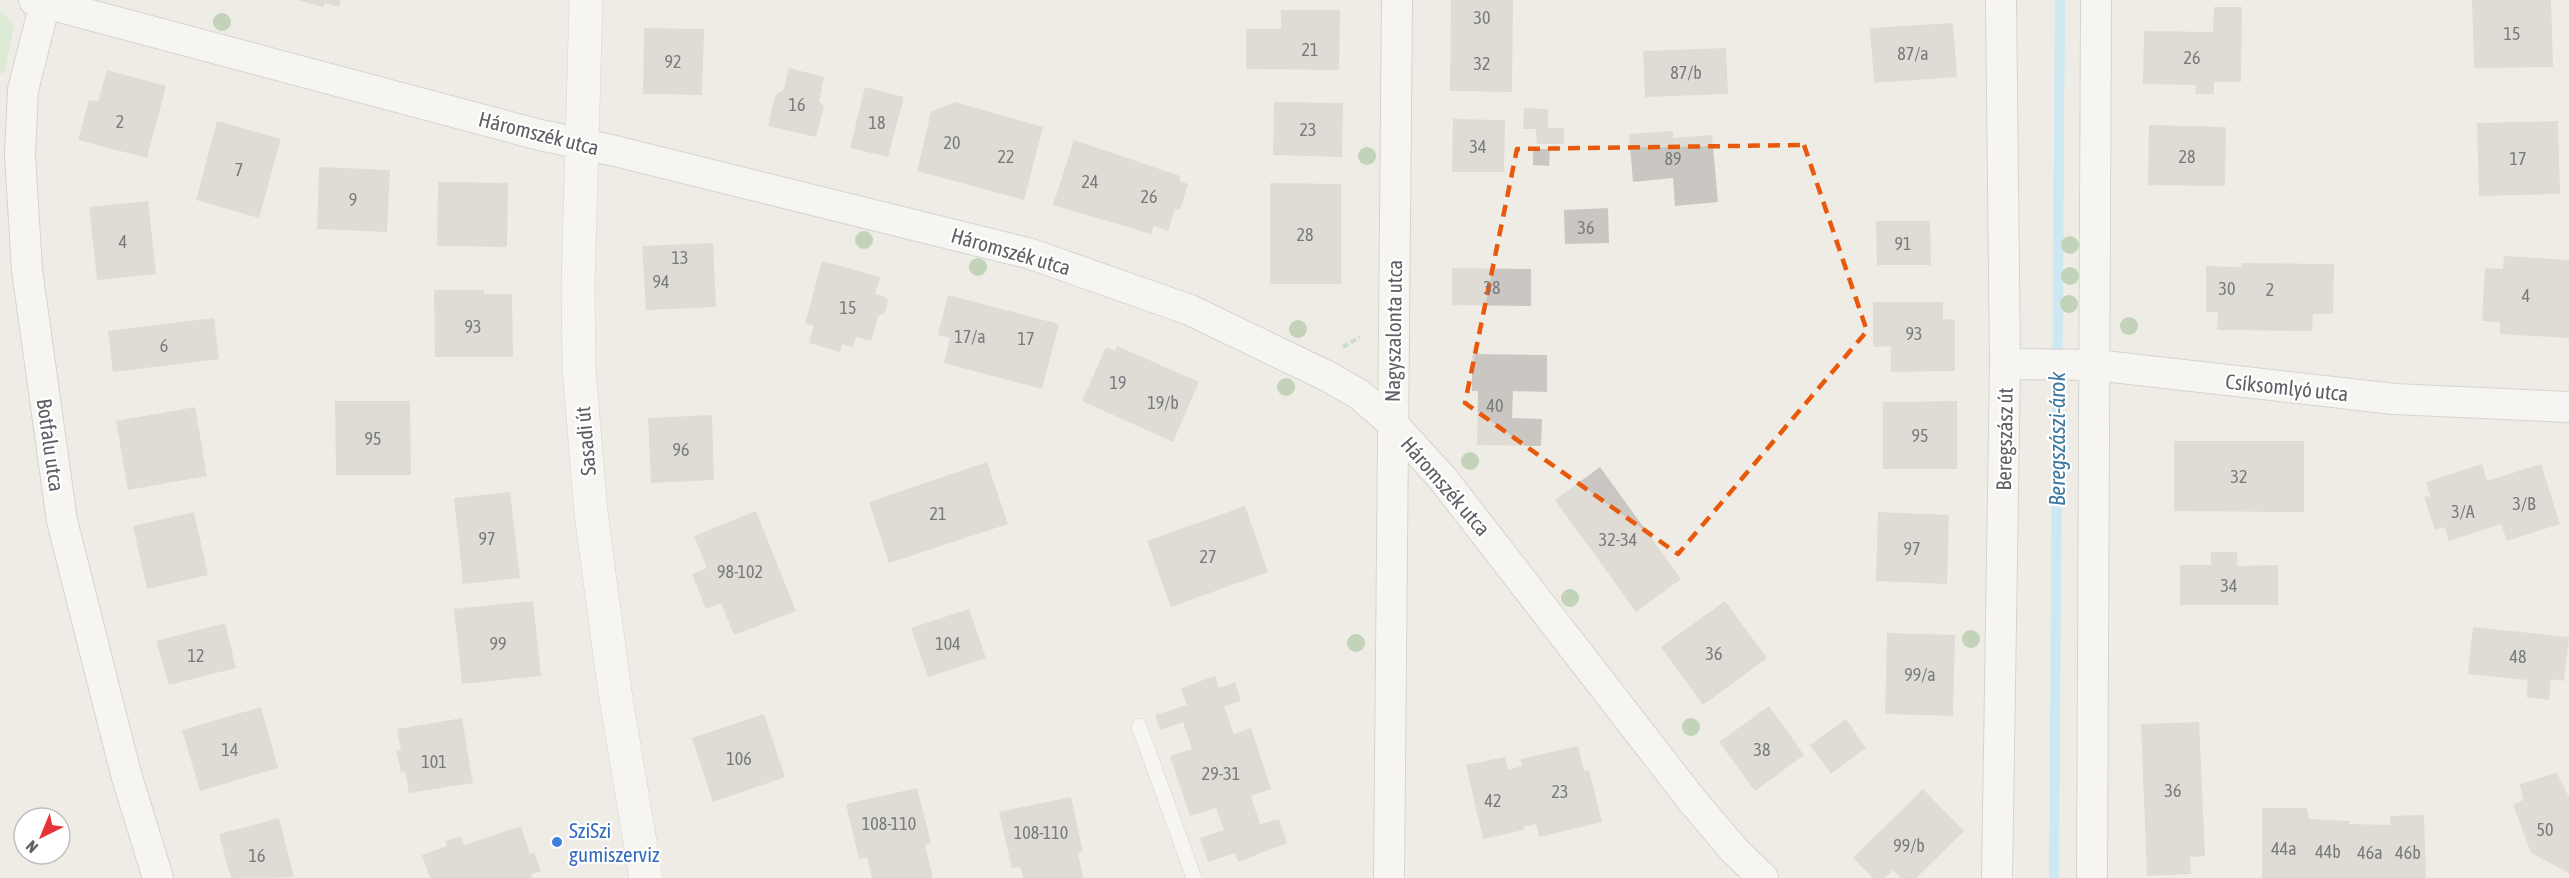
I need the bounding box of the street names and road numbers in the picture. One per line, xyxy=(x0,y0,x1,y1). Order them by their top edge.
street label: Háromszék utca xyxy=(476,106,602,160)
street label: Háromszék utca xyxy=(949,223,1073,279)
street label: Nagyszalonta utca xyxy=(1380,260,1406,402)
street label: Csíksomlyó utca xyxy=(2224,369,2350,405)
street label: Beregszász út xyxy=(1991,387,2017,491)
street label: Botfalu utca xyxy=(33,397,69,493)
street label: Sasadi út xyxy=(570,405,600,477)
street label: Háromszék utca xyxy=(1397,432,1495,540)

